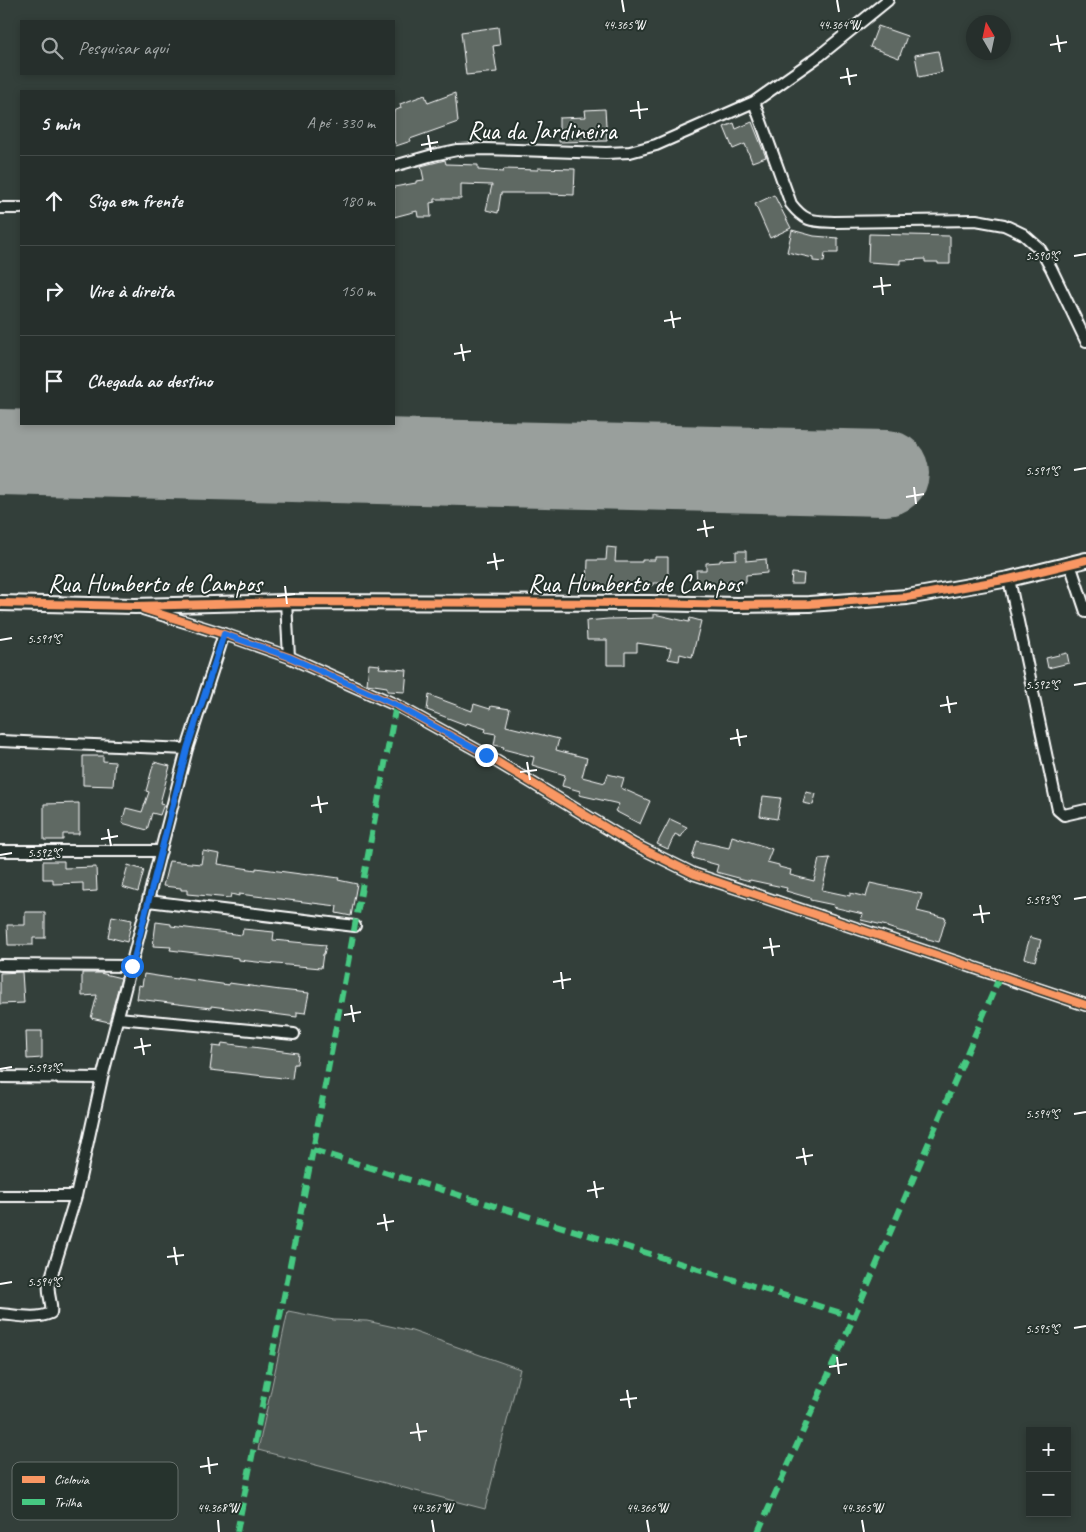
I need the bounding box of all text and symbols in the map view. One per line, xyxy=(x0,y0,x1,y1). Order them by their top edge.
north arrow xyxy=(966,15,1011,60)
text: 44.365°W xyxy=(603,17,647,33)
text: 44.364°W xyxy=(818,17,862,33)
search box xyxy=(20,20,395,75)
icon: search xyxy=(38,34,66,62)
text: Pesquisar aqui xyxy=(78,36,168,60)
text: 5 min xyxy=(40,110,80,136)
text: A pé · 330 m xyxy=(307,113,375,133)
street label: Rua da Jardineira xyxy=(467,115,618,147)
icon: ahead xyxy=(40,187,68,215)
text: Siga em frente xyxy=(87,189,183,213)
text: 180 m xyxy=(341,191,375,211)
text: 5.590°S xyxy=(1025,248,1061,264)
icon: right xyxy=(40,277,68,305)
text: Vire à direita xyxy=(87,279,174,303)
text: 150 m xyxy=(341,281,375,301)
icon: arrive xyxy=(40,367,68,395)
text: Chegada ao destino xyxy=(87,369,213,393)
text: 5.591°S xyxy=(1025,463,1061,479)
street label: Rua Humberto de Campos xyxy=(48,568,264,600)
street label: Rua Humberto de Campos xyxy=(528,568,744,600)
text: 5.591°S xyxy=(27,631,63,647)
text: 5.592°S xyxy=(1025,677,1061,693)
route end xyxy=(475,744,498,767)
text: 5.592°S xyxy=(27,845,63,861)
text: 5.593°S xyxy=(1025,892,1061,908)
route start xyxy=(121,955,144,978)
text: 5.593°S xyxy=(27,1060,63,1076)
text: 5.594°S xyxy=(1025,1106,1061,1122)
text: 5.594°S xyxy=(27,1274,63,1290)
text: 5.595°S xyxy=(1025,1321,1061,1337)
map controls xyxy=(1026,1427,1071,1517)
button: + xyxy=(1026,1427,1071,1472)
legend xyxy=(12,1462,178,1520)
text: Ciclovia xyxy=(54,1471,90,1488)
button: − xyxy=(1026,1472,1071,1517)
text: Trilha xyxy=(54,1494,83,1511)
text: 44.368°W xyxy=(197,1500,241,1516)
text: 44.367°W xyxy=(411,1500,455,1516)
text: 44.366°W xyxy=(626,1500,670,1516)
text: 44.365°W xyxy=(841,1500,885,1516)

